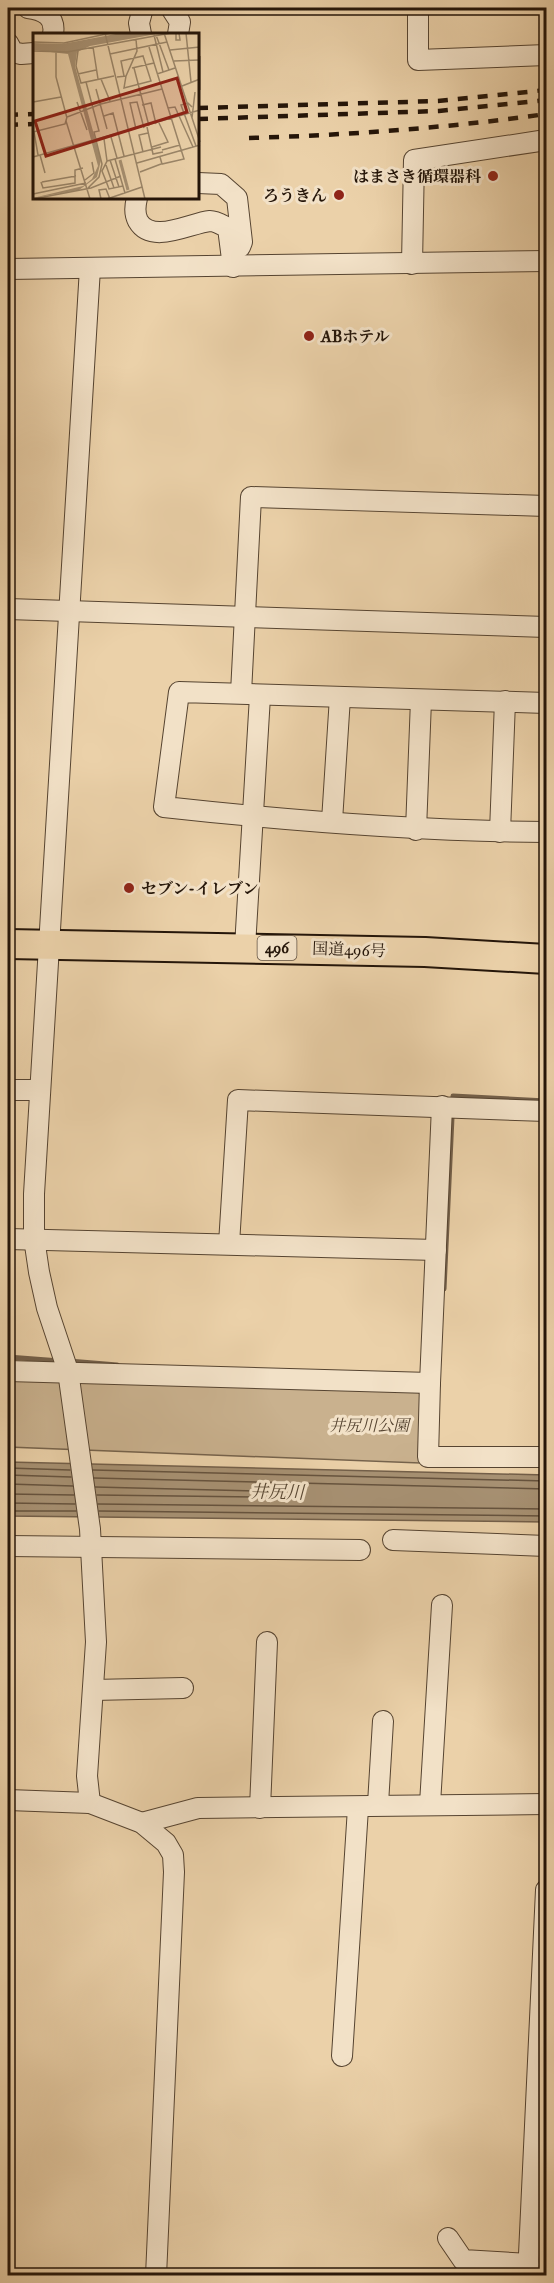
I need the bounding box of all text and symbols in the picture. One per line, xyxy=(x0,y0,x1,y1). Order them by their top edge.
inset map xyxy=(33,33,200,200)
place label: はまさき循環器科 xyxy=(353,167,482,186)
marker: はまさき循環器科 xyxy=(486,169,500,183)
place label: ろうきん xyxy=(263,186,327,205)
marker: ろうきん xyxy=(332,188,346,202)
place label: ABホテル xyxy=(320,327,390,346)
marker: ABホテル xyxy=(302,329,316,343)
place label: セブン-イレブン xyxy=(141,879,258,898)
marker: セブン-イレブン xyxy=(122,881,136,895)
road number: 496 xyxy=(258,936,296,960)
street label: 国道496号 xyxy=(312,939,386,960)
park label: 井尻川公園 xyxy=(329,1416,412,1435)
water label: 井尻川 xyxy=(250,1481,306,1504)

